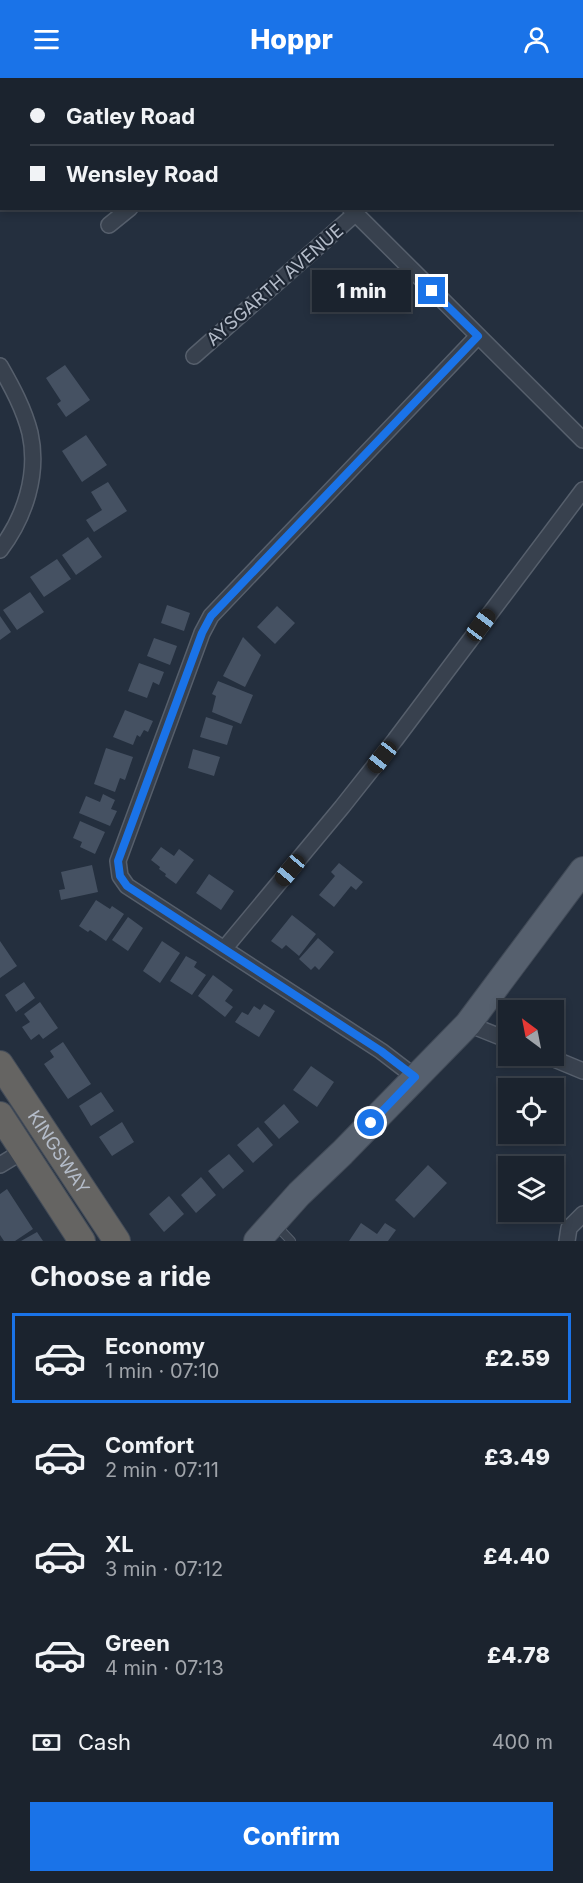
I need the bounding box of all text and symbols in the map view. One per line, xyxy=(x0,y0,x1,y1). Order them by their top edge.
icon: menu xyxy=(30,23,63,56)
text: Hoppr xyxy=(250,23,333,56)
icon: person xyxy=(520,23,553,56)
text: Gatley Road xyxy=(66,103,195,129)
text: Wensley Road xyxy=(66,161,219,187)
street label: AYSGARTH AVENUE xyxy=(202,220,347,350)
callout: 1 min xyxy=(312,270,411,312)
route end xyxy=(418,277,445,304)
text: 1 min xyxy=(336,279,387,303)
car xyxy=(463,605,499,645)
car xyxy=(364,737,400,777)
car xyxy=(272,850,308,890)
north arrow xyxy=(498,1000,564,1066)
map controls xyxy=(498,1000,564,1222)
button: locate xyxy=(498,1078,564,1144)
street label: KINGSWAY xyxy=(24,1107,94,1198)
route start xyxy=(357,1109,384,1136)
button: layers xyxy=(498,1156,564,1222)
text: Choose a ride xyxy=(30,1260,211,1293)
icon: car xyxy=(33,1331,87,1385)
text: Economy xyxy=(105,1333,205,1359)
text: £2.59 xyxy=(485,1345,550,1371)
text: 1 min · 07:10 xyxy=(105,1359,219,1383)
icon: car xyxy=(33,1430,87,1484)
text: Comfort xyxy=(105,1432,194,1458)
text: £3.49 xyxy=(484,1444,550,1470)
text: 2 min · 07:11 xyxy=(105,1458,219,1482)
icon: car xyxy=(33,1529,87,1583)
text: XL xyxy=(105,1531,134,1557)
text: £4.40 xyxy=(483,1543,550,1569)
text: 3 min · 07:12 xyxy=(105,1557,223,1581)
icon: car xyxy=(33,1628,87,1682)
text: Green xyxy=(105,1630,170,1656)
text: £4.78 xyxy=(487,1642,550,1668)
text: 4 min · 07:13 xyxy=(105,1656,224,1680)
icon: cash xyxy=(30,1726,63,1759)
text: Cash xyxy=(78,1729,131,1755)
text: 400 m xyxy=(492,1730,553,1754)
button: Confirm xyxy=(30,1802,553,1871)

